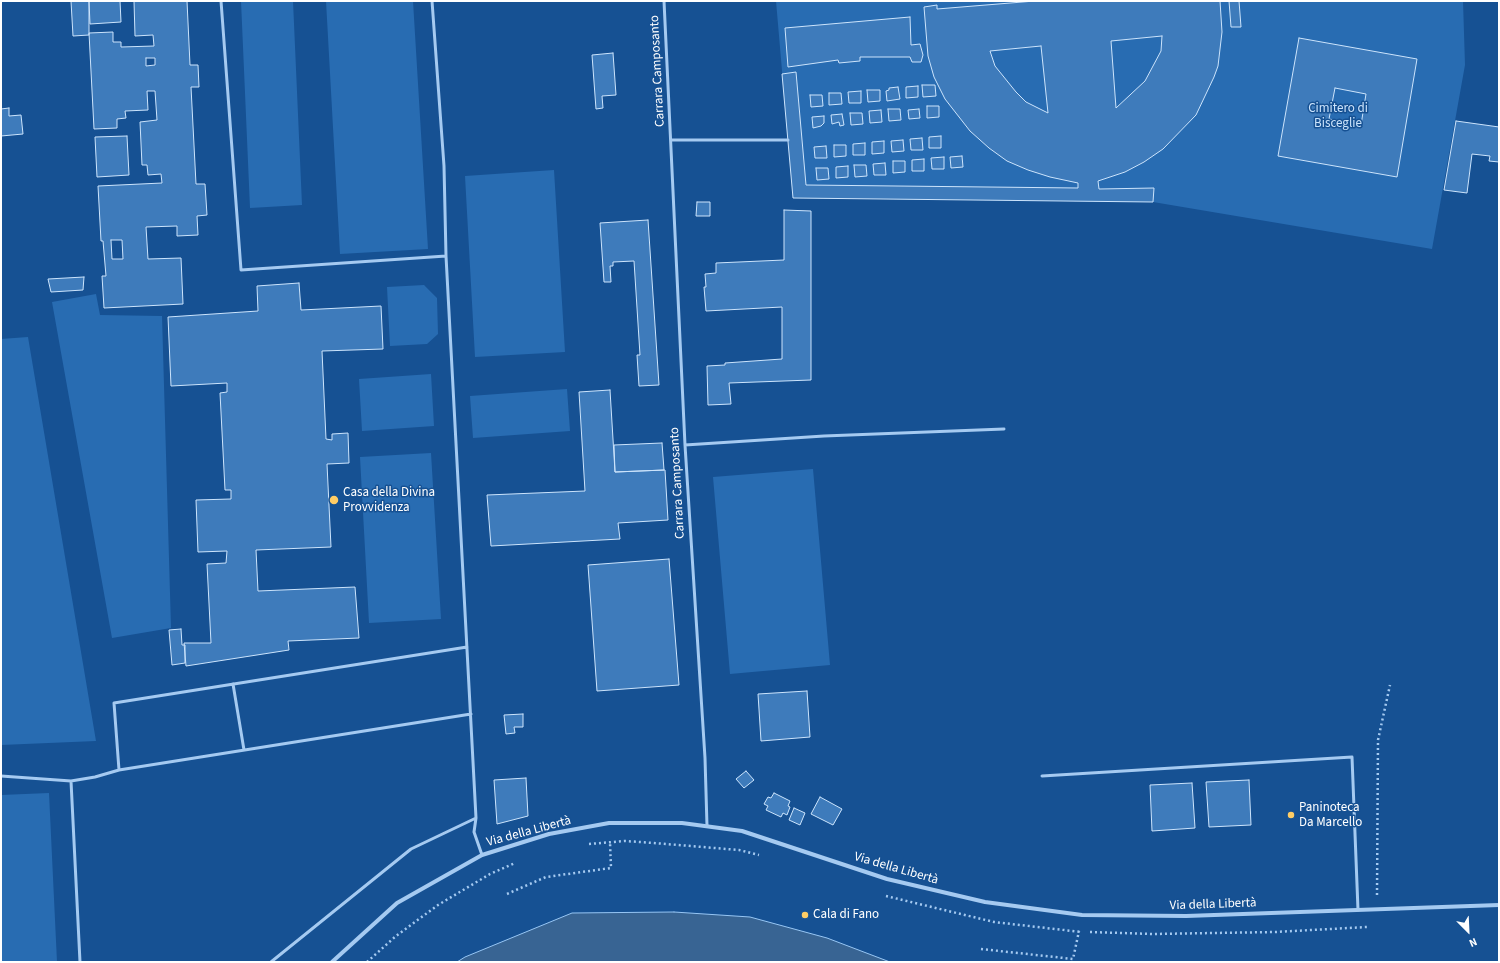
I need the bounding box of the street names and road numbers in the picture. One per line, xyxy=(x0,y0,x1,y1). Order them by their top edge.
street label: Carrara Camposanto xyxy=(647,15,669,127)
street label: Carrara Camposanto xyxy=(667,427,689,539)
street label: Via della Libertà xyxy=(485,813,573,851)
street label: Via della Libertà xyxy=(852,850,940,888)
street label: Via della Libertà xyxy=(1169,896,1257,914)

